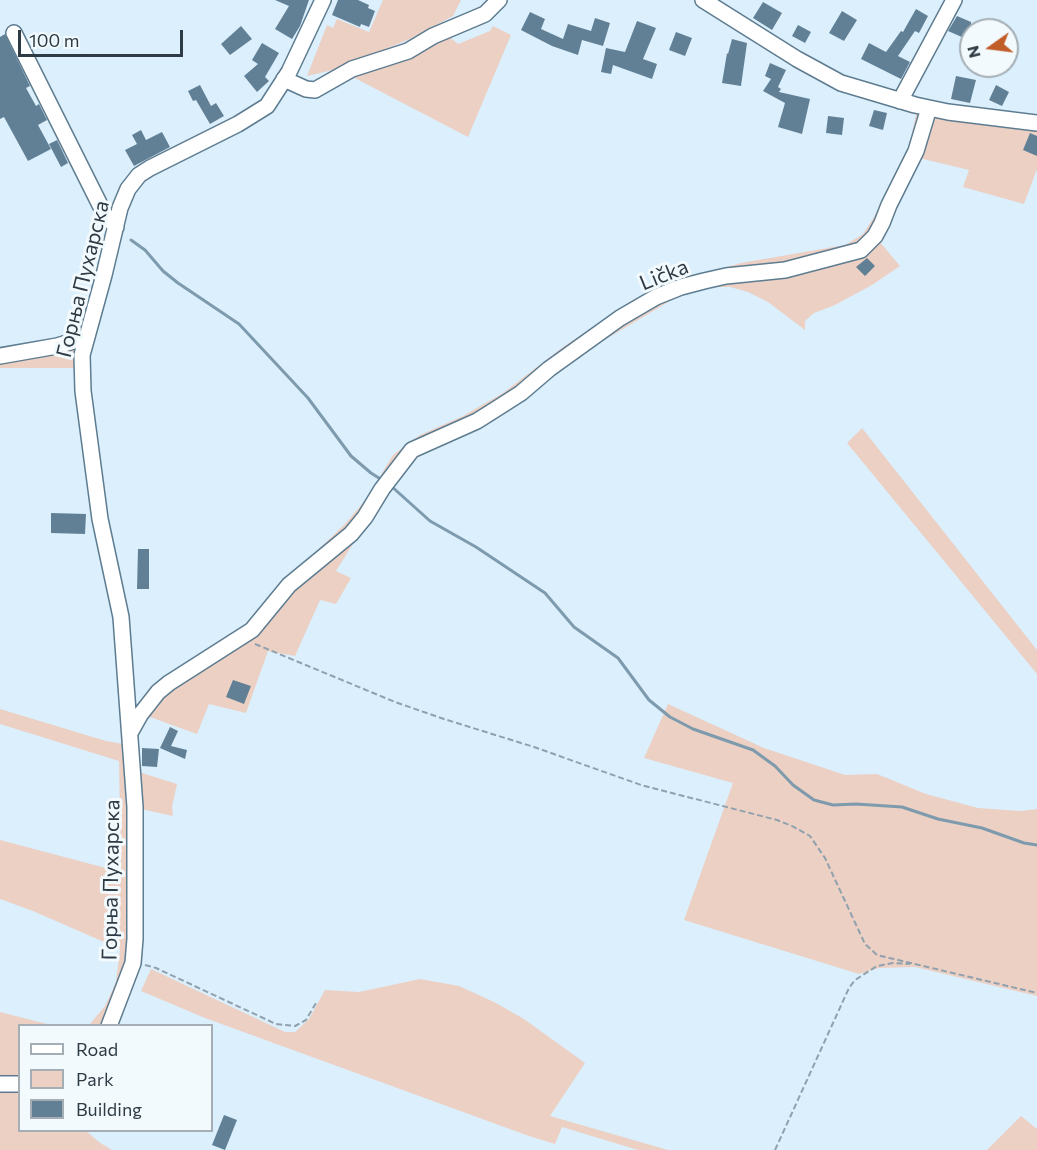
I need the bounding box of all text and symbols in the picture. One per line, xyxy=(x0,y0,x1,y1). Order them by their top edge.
scale bar xyxy=(21,18,186,56)
north arrow xyxy=(959,18,1019,78)
text: 100 m xyxy=(29,29,79,51)
text: N xyxy=(962,44,984,60)
street label: Горња Пухарска xyxy=(51,198,115,360)
street label: Lička xyxy=(636,254,692,296)
street label: Горња Пухарска xyxy=(97,799,125,961)
legend xyxy=(18,1024,213,1132)
text: Road xyxy=(76,1038,118,1060)
text: Park xyxy=(76,1068,114,1090)
text: Building xyxy=(76,1098,142,1120)

